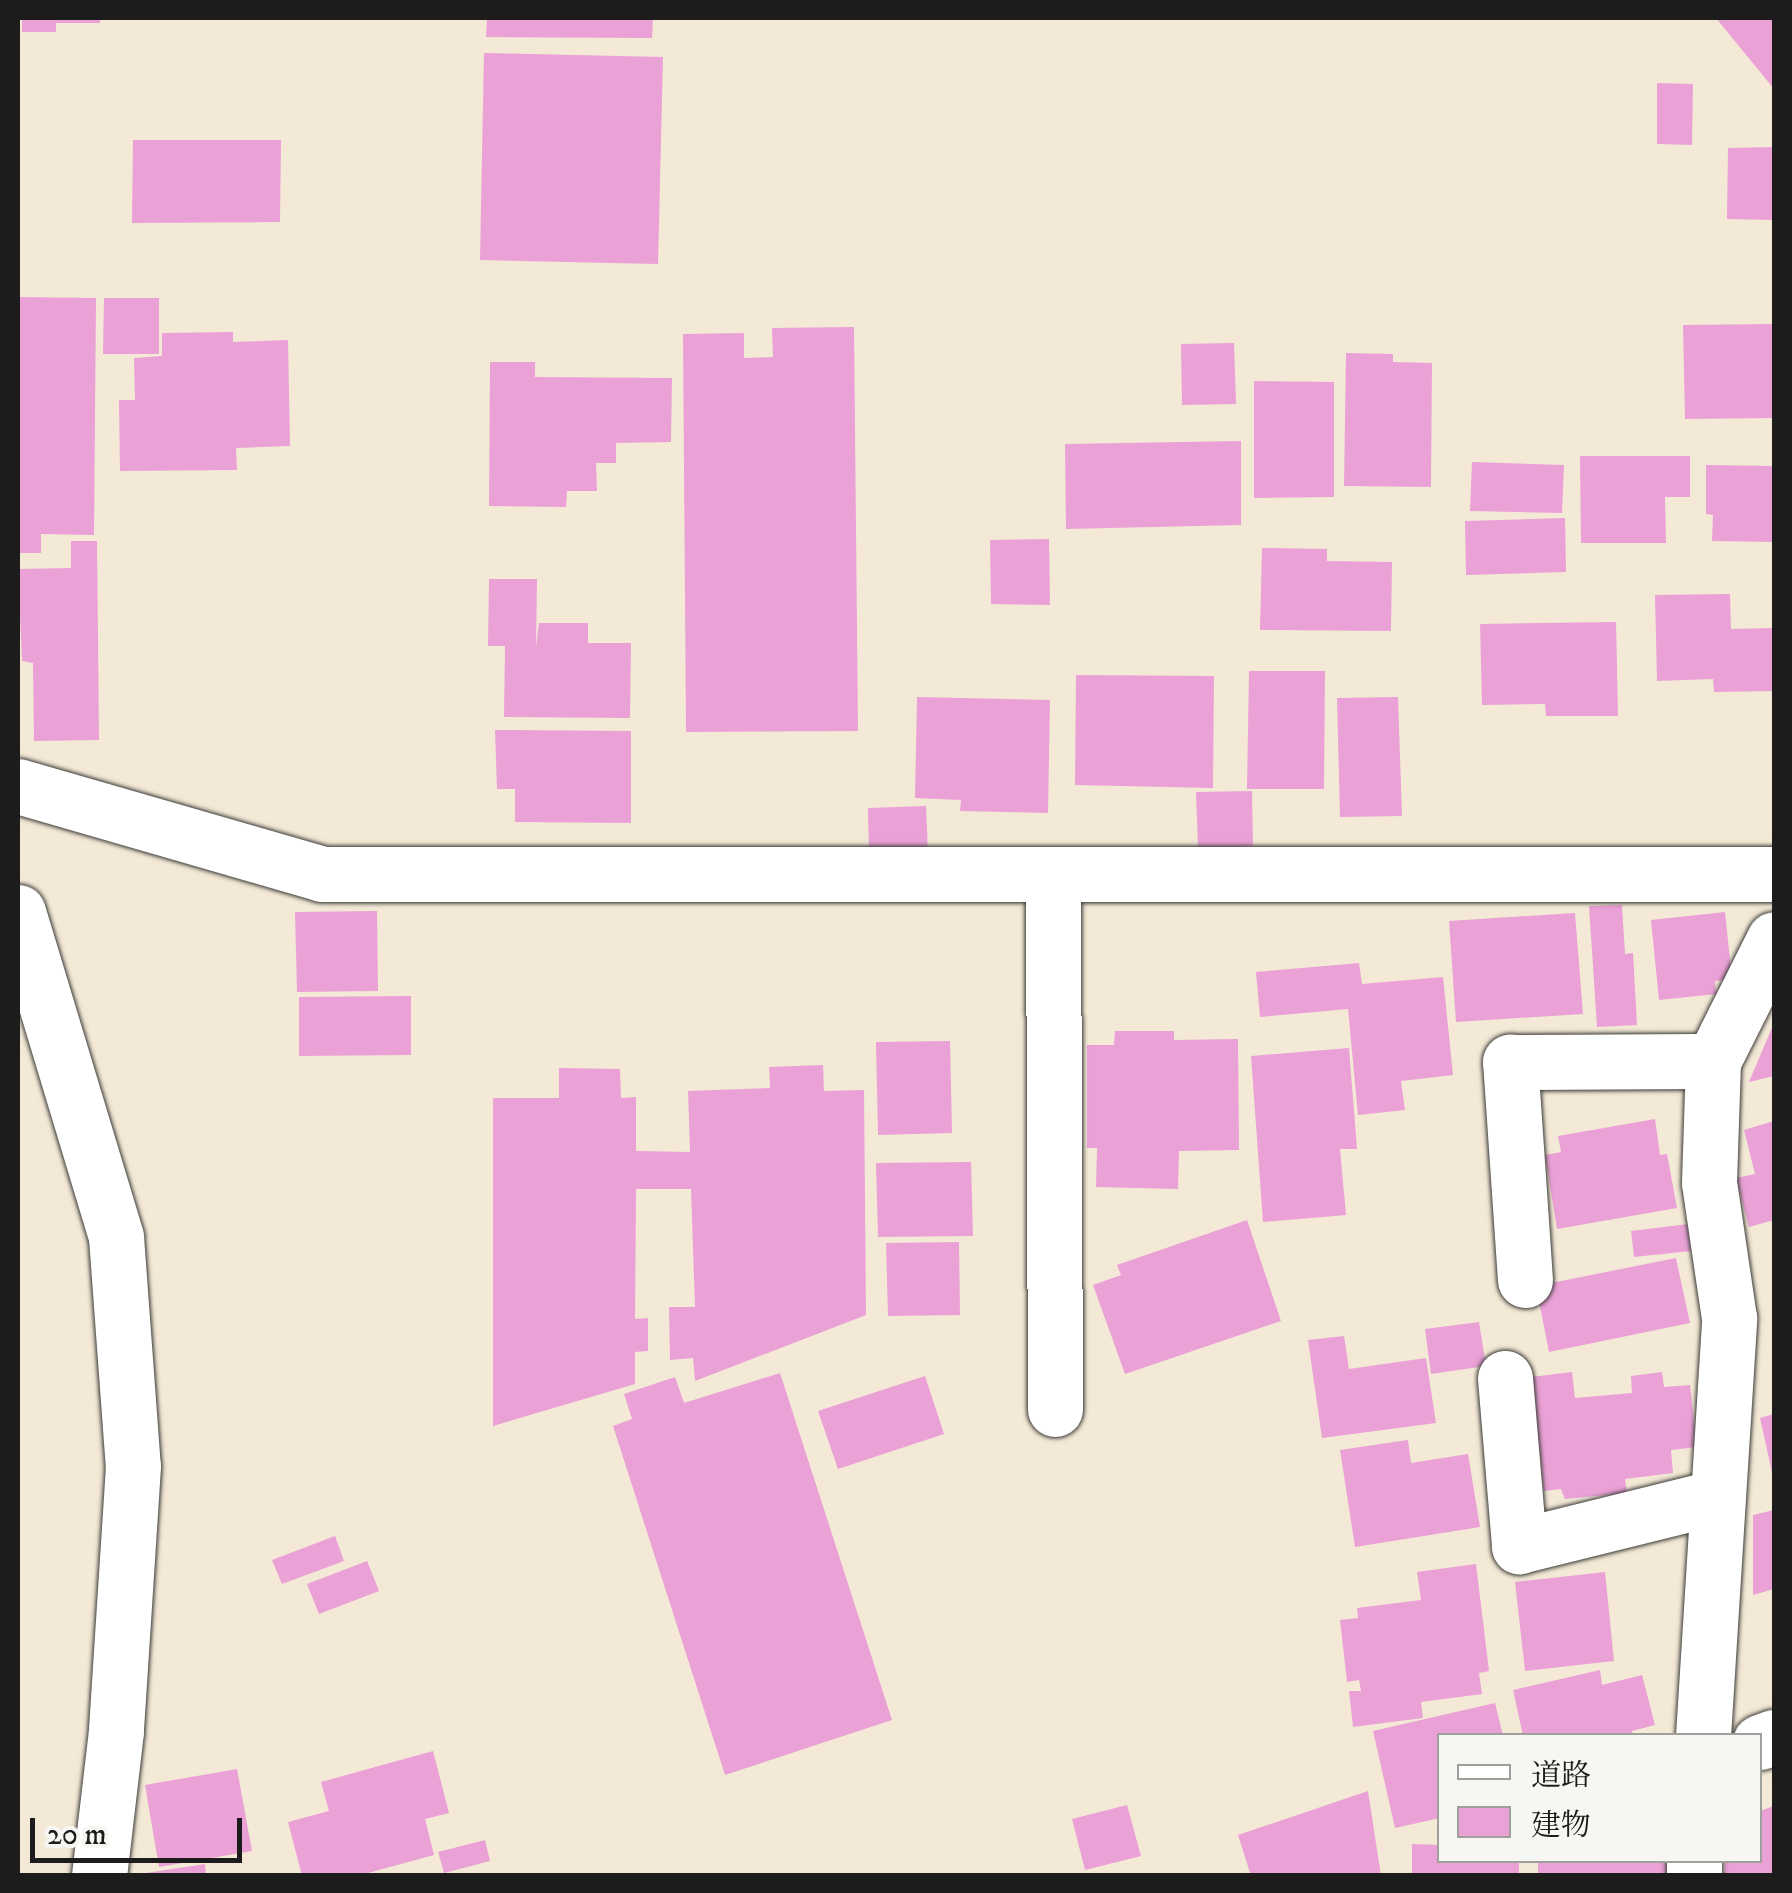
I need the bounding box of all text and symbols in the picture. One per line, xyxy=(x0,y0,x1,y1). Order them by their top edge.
legend xyxy=(1437,1733,1762,1863)
text: 道路 xyxy=(1531,1758,1591,1795)
scale bar xyxy=(35,1798,248,1860)
text: 建物 xyxy=(1531,1808,1591,1845)
text: 20 m xyxy=(47,1817,107,1854)

